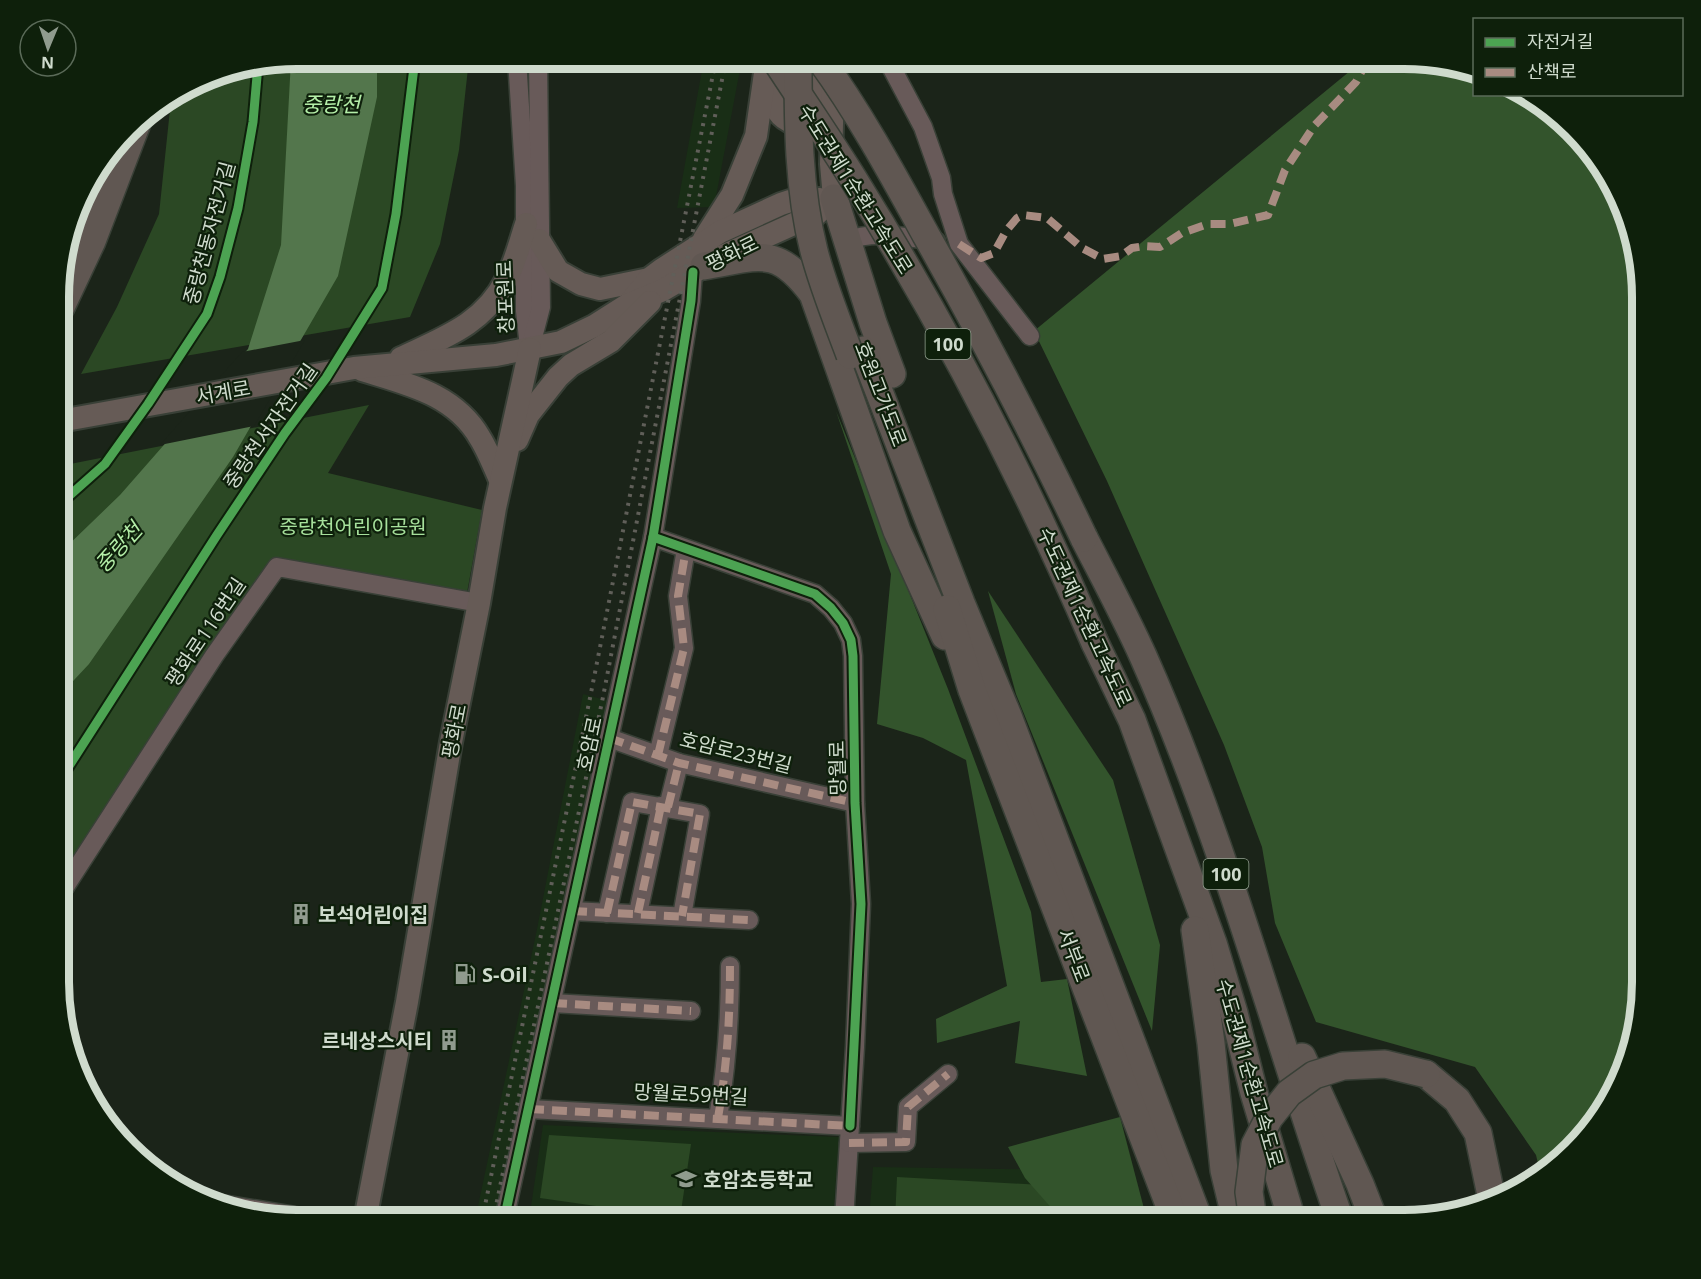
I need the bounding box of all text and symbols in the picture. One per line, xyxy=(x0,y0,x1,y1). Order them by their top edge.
north arrow xyxy=(18,18,78,78)
legend xyxy=(1473,18,1683,96)
text: 자전거길 xyxy=(1527,29,1593,53)
text: N xyxy=(41,52,54,74)
text: 산책로 xyxy=(1527,59,1577,83)
water label: 중랑천 xyxy=(302,90,363,118)
street label: 수도권제1순환고속도로 xyxy=(793,99,919,279)
street label: 중랑천동자전거길 xyxy=(177,158,241,308)
street label: 평화로 xyxy=(701,229,763,277)
street label: 창포원로 xyxy=(490,260,520,334)
road number: 100 xyxy=(926,329,970,359)
street label: 호원고가도로 xyxy=(849,338,913,450)
street label: 중랑천서자전거길 xyxy=(217,358,323,494)
street label: 서계로 xyxy=(193,374,253,410)
park label: 중랑천어린이공원 xyxy=(279,513,427,540)
water label: 중랑천 xyxy=(88,514,150,578)
street label: 수도권제1순환고속도로 xyxy=(1031,523,1139,711)
street label: 평화로116번길 xyxy=(158,572,252,692)
street label: 평화로 xyxy=(435,701,473,761)
street label: 호암로 xyxy=(570,714,608,774)
street label: 호암로23번길 xyxy=(677,725,795,779)
street label: 망월로 xyxy=(823,740,851,796)
road number: 100 xyxy=(1204,859,1248,889)
place label: 보석어린이집 xyxy=(318,901,428,928)
building icon: 보석어린이집 xyxy=(289,902,313,926)
street label: 서부로 xyxy=(1052,924,1096,986)
place label: S-Oil xyxy=(482,961,528,988)
fuel station icon: S-Oil xyxy=(453,962,477,986)
street label: 수도권제1순환고속도로 xyxy=(1210,975,1290,1171)
place label: 르네상스시티 xyxy=(322,1027,432,1054)
building icon: 르네상스시티 xyxy=(437,1028,461,1052)
street label: 망월로59번길 xyxy=(633,1078,749,1110)
place label: 호암초등학교 xyxy=(703,1166,813,1193)
school or university icon: 호암초등학교 xyxy=(674,1167,698,1191)

